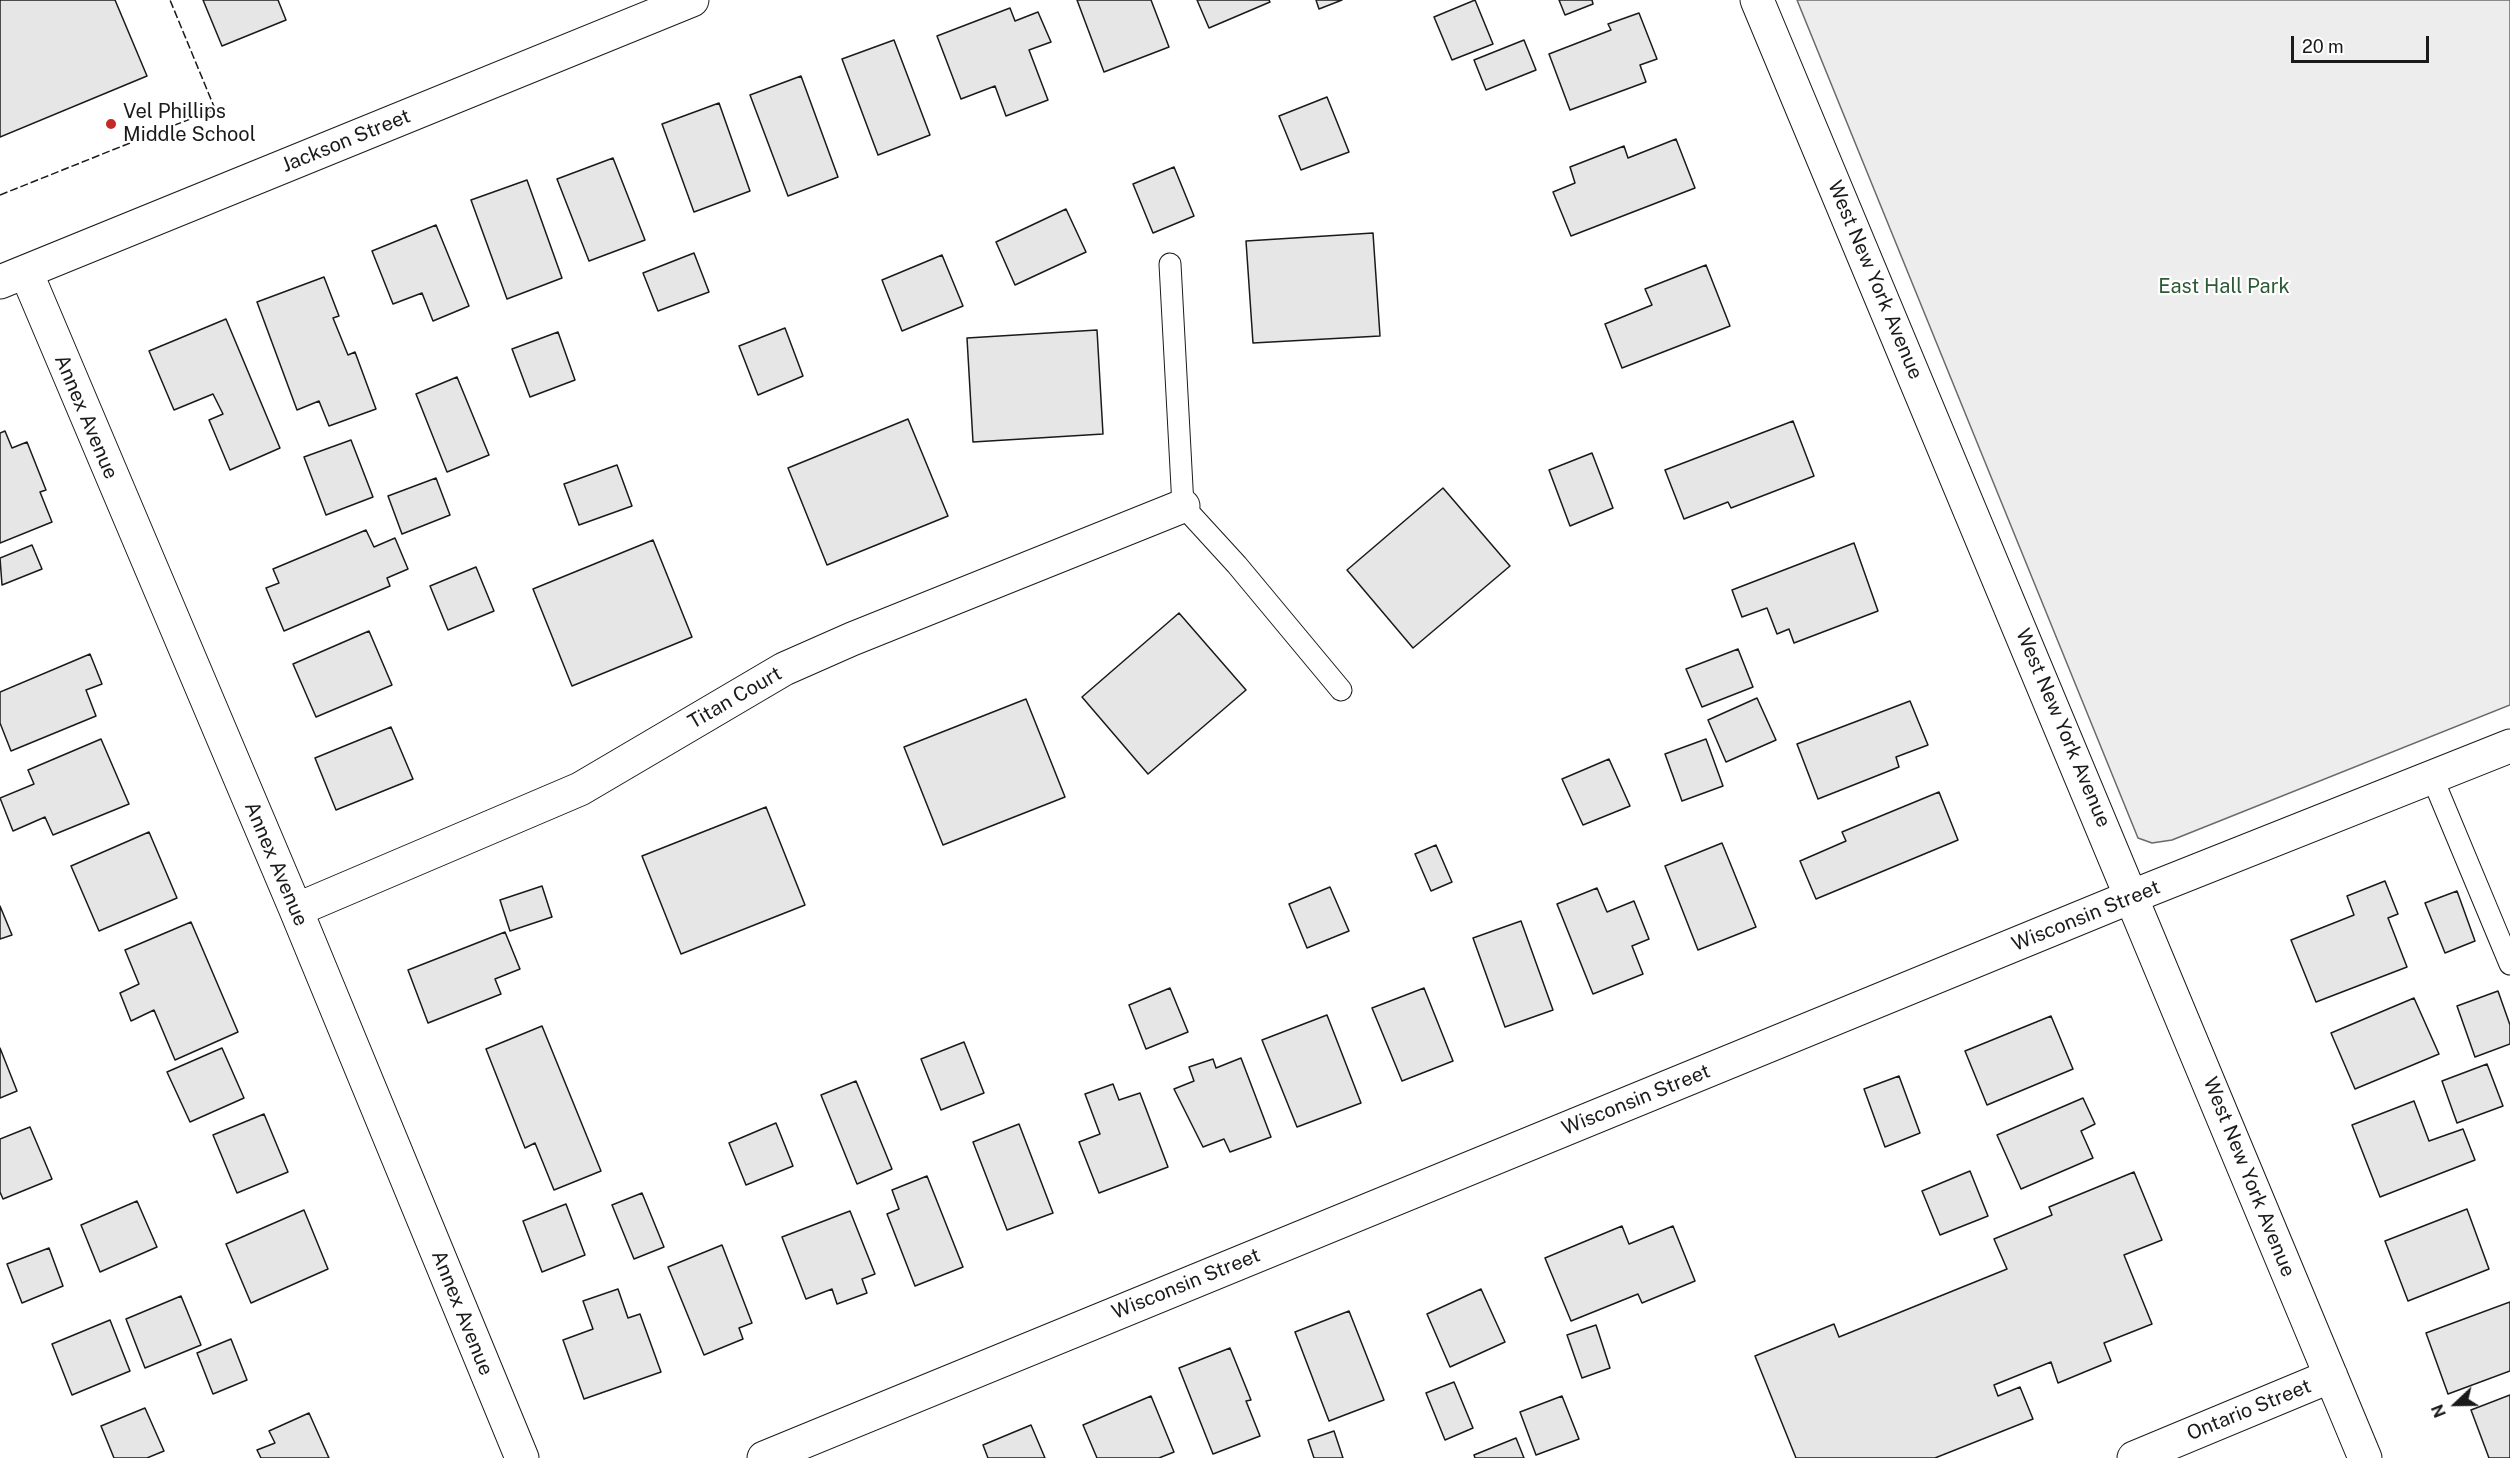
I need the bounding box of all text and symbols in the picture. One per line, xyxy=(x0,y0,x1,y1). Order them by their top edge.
scale bar xyxy=(2294,24,2432,62)
text: 20 m xyxy=(2302,36,2344,57)
place label: Vel Phillips Middle School xyxy=(123,100,256,147)
street label: Jackson Street xyxy=(278,104,414,178)
marker: Vel Phillips Middle School xyxy=(104,117,118,131)
street label: West New York Avenue xyxy=(1822,177,1928,383)
park label: East Hall Park xyxy=(2158,275,2290,299)
street label: Annex Avenue xyxy=(49,351,123,483)
street label: West New York Avenue xyxy=(2010,625,2116,831)
street label: Titan Court xyxy=(684,662,786,734)
street label: Annex Avenue xyxy=(239,798,313,930)
street label: Wisconsin Street xyxy=(2008,875,2164,957)
street label: Wisconsin Street xyxy=(1558,1059,1714,1141)
street label: West New York Avenue xyxy=(2198,1074,2300,1280)
street label: Wisconsin Street xyxy=(1108,1243,1264,1325)
street label: Annex Avenue xyxy=(426,1247,498,1379)
street label: Ontario Street xyxy=(2183,1374,2315,1446)
north arrow xyxy=(2426,1374,2486,1434)
text: N xyxy=(2428,1402,2450,1420)

